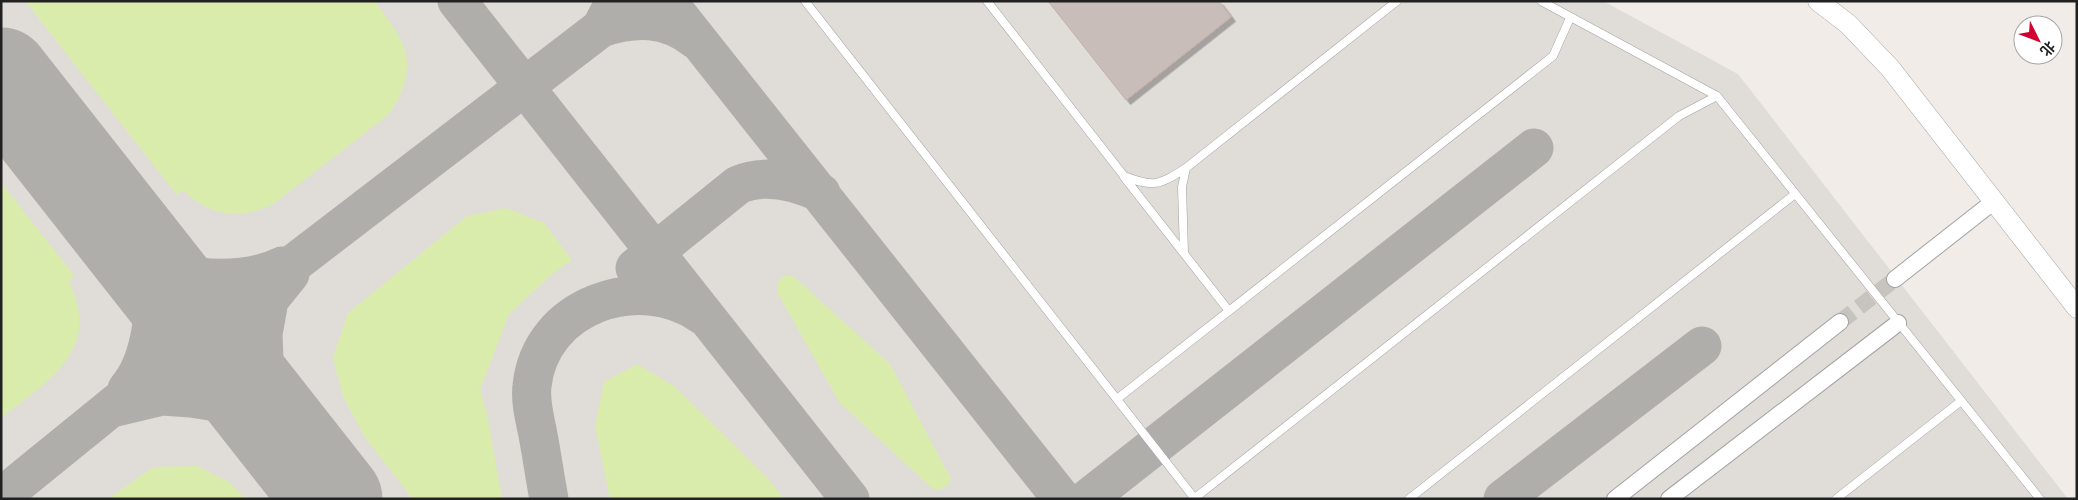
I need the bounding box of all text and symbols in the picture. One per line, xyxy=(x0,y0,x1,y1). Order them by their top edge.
north arrow xyxy=(2013,15,2063,65)
text: 北 xyxy=(2036,37,2058,59)

